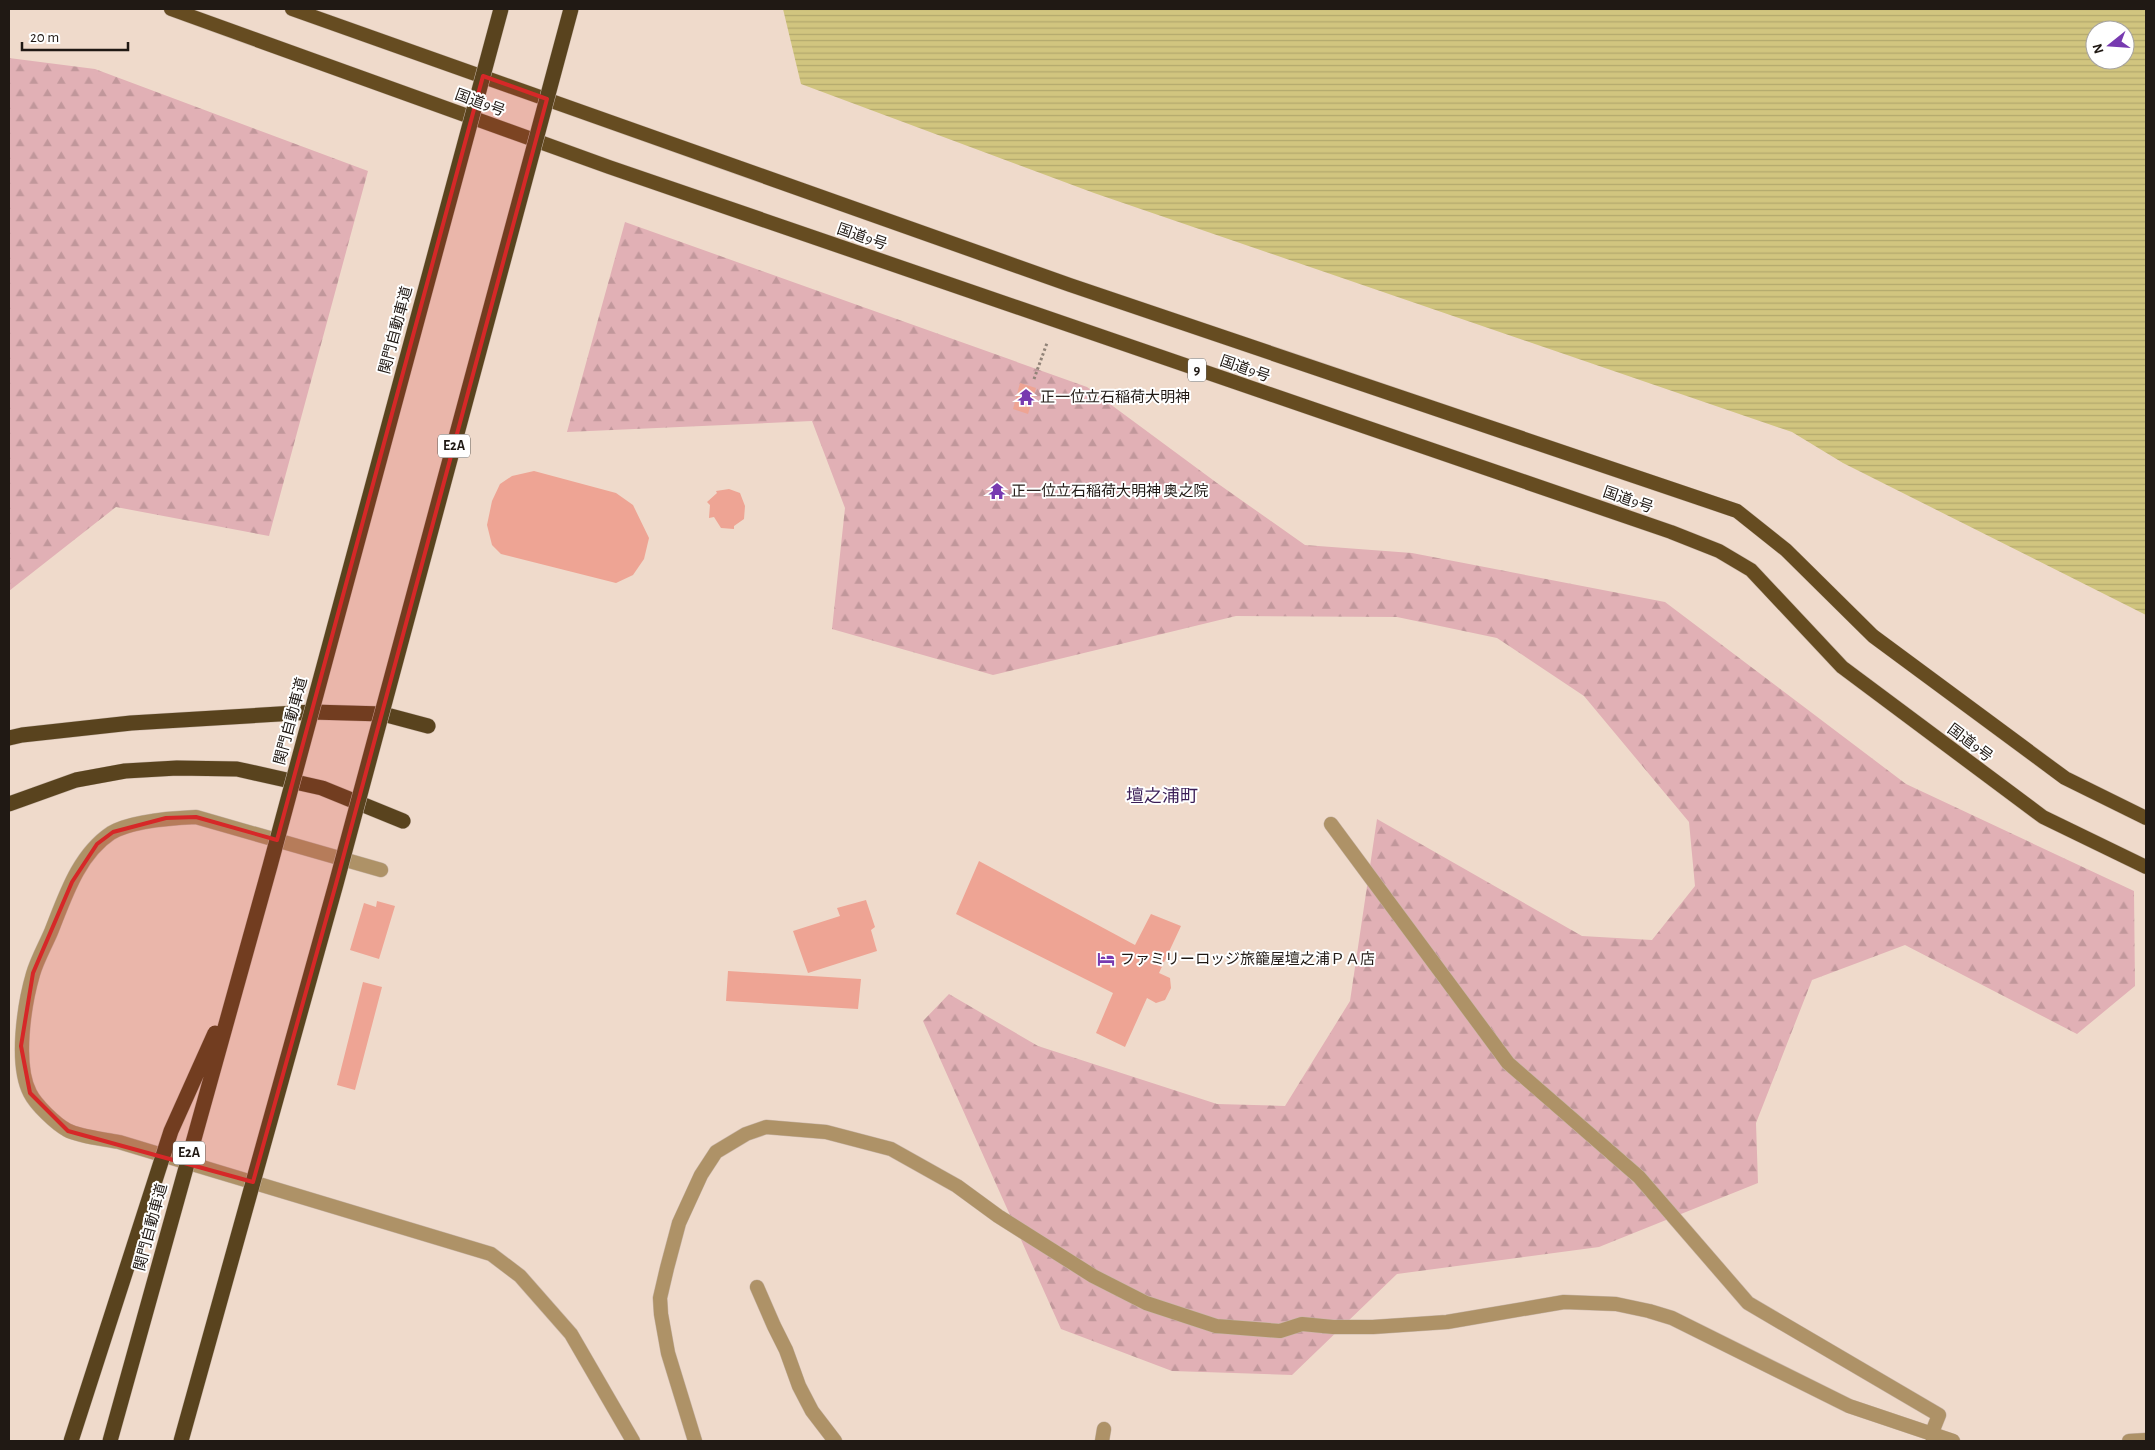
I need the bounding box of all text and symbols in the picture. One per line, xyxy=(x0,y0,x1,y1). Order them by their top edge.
scale bar xyxy=(22,20,129,52)
north arrow xyxy=(2085,20,2135,70)
text: 20 m xyxy=(30,30,59,45)
text: N xyxy=(2090,42,2107,55)
street label: 国道9号 xyxy=(453,86,507,119)
street label: 国道9号 xyxy=(835,220,889,253)
street label: 関門自動車道 xyxy=(376,284,415,375)
street label: 国道9号 xyxy=(1218,352,1272,385)
road number: 9 xyxy=(1188,358,1206,382)
temple icon: 正一位立石稲荷大明神 xyxy=(1016,387,1036,407)
place label: 正一位立石稲荷大明神 xyxy=(1040,388,1190,405)
road number: E2A xyxy=(438,434,470,458)
temple icon: 正一位立石稲荷大明神 奥之院 xyxy=(987,481,1007,501)
place label: 正一位立石稲荷大明神 奥之院 xyxy=(1011,482,1208,499)
street label: 国道9号 xyxy=(1601,483,1655,516)
street label: 関門自動車道 xyxy=(271,675,310,766)
street label: 国道9号 xyxy=(1945,721,1996,765)
district label: 壇之浦町 xyxy=(1126,786,1198,806)
hotel icon: ファミリーロッジ旅籠屋壇之浦ＰＡ店 xyxy=(1096,949,1116,969)
place label: ファミリーロッジ旅籠屋壇之浦ＰＡ店 xyxy=(1120,950,1375,967)
road number: E2A xyxy=(173,1142,205,1164)
street label: 関門自動車道 xyxy=(131,1181,170,1272)

